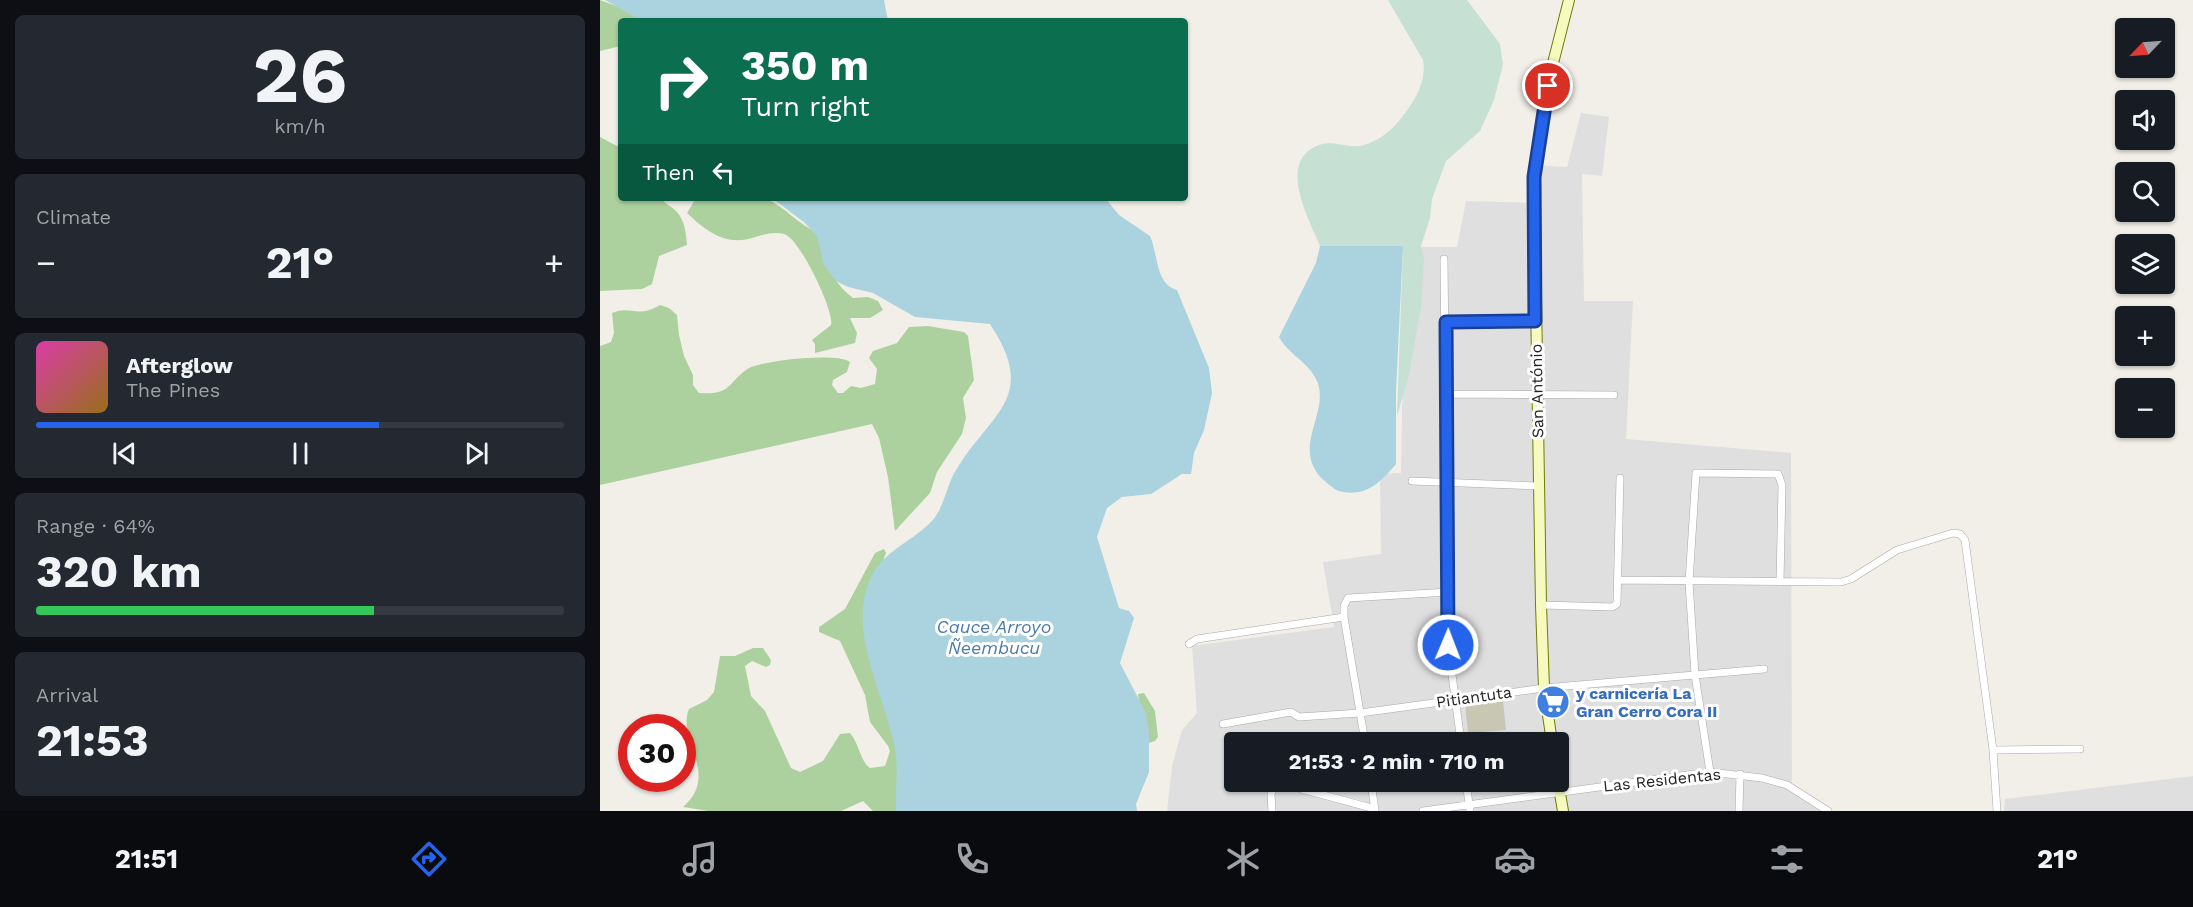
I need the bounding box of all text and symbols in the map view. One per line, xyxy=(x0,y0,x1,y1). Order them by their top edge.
north arrow xyxy=(2115,18,2175,78)
map controls xyxy=(2115,18,2175,438)
text: 26 xyxy=(253,29,347,121)
text: 350 m xyxy=(741,41,869,90)
icon: right xyxy=(642,42,720,120)
pin xyxy=(1522,60,1573,111)
icon: arrive xyxy=(1531,69,1564,102)
button: sound xyxy=(2115,90,2175,150)
text: Turn right xyxy=(741,91,870,123)
text: km/h xyxy=(274,114,326,138)
icon: left xyxy=(707,156,740,189)
text: Then xyxy=(642,160,695,185)
button: search xyxy=(2115,162,2175,222)
text: Climate xyxy=(36,205,111,229)
button: layers xyxy=(2115,234,2175,294)
text: 21° xyxy=(266,236,334,289)
text: − xyxy=(36,243,56,282)
text: + xyxy=(544,243,564,282)
button: + xyxy=(2115,306,2175,366)
street label: San António xyxy=(1527,344,1547,438)
text: Afterglow xyxy=(126,353,233,378)
text: The Pines xyxy=(126,378,220,402)
button: − xyxy=(2115,378,2175,438)
icon: previous xyxy=(108,437,141,470)
icon: pause xyxy=(284,437,317,470)
icon: next xyxy=(460,437,493,470)
text: Range · 64% xyxy=(36,514,155,538)
text: 320 km xyxy=(36,545,202,598)
position arrow xyxy=(1416,613,1480,677)
water label: Cauce Arroyo Ñeembucu xyxy=(937,616,1051,658)
street label: Pitiantuta xyxy=(1435,682,1513,712)
text: Arrival xyxy=(36,683,98,707)
supermarket icon: y carnicería La Gran Cerro Cora II xyxy=(1535,684,1571,720)
place label: y carnicería La Gran Cerro Cora II xyxy=(1575,684,1717,721)
text: 21:53 xyxy=(36,714,149,767)
speed limit sign: 30 xyxy=(618,714,696,792)
text: 21:53 · 2 min · 710 m xyxy=(1289,749,1504,774)
street label: Las Residentas xyxy=(1602,764,1722,796)
icon: directions xyxy=(408,838,450,880)
icon: music xyxy=(679,838,721,880)
icon: phone xyxy=(951,838,993,880)
icon: climate xyxy=(1222,838,1264,880)
icon: car xyxy=(1494,838,1536,880)
icon: filters xyxy=(1766,838,1808,880)
text: 21:51 xyxy=(115,843,178,875)
text: 21° xyxy=(2037,843,2078,875)

